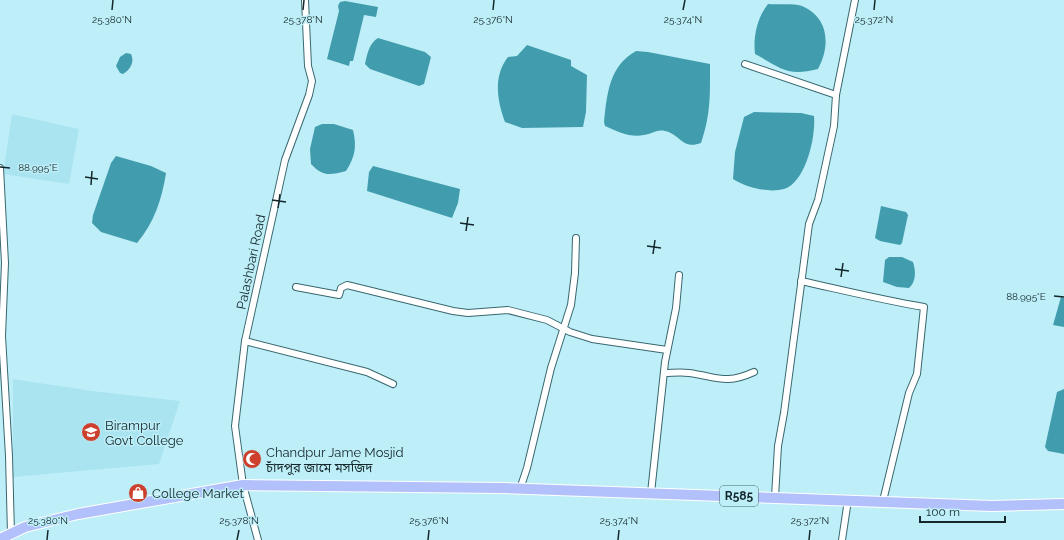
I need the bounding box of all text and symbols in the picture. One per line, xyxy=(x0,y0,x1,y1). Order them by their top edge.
text: 25.380°N xyxy=(92,14,132,25)
text: 25.378°N xyxy=(283,14,323,25)
text: 25.376°N xyxy=(473,14,513,25)
text: 25.374°N xyxy=(664,14,702,25)
text: 25.372°N xyxy=(855,14,893,25)
text: 88.995°E xyxy=(18,162,58,173)
street label: Palashbari Road xyxy=(234,213,268,311)
text: 88.995°E xyxy=(1006,291,1046,302)
place label: Birampur Govt College xyxy=(105,418,184,448)
school or university icon: Birampur Govt College xyxy=(80,421,102,443)
place label: Chandpur Jame Mosjid চাঁদপুর জামে মসজিদ xyxy=(265,445,404,476)
mosque icon: Chandpur Jame Mosjid চাঁদপুর জামে মসজিদ xyxy=(241,448,263,470)
shop icon: College Market xyxy=(127,482,149,504)
place label: College Market xyxy=(152,486,244,501)
road number: R585 xyxy=(720,486,758,506)
scale bar xyxy=(920,498,1005,524)
text: 100 m xyxy=(926,505,960,519)
text: 25.380°N xyxy=(28,515,68,526)
text: 25.378°N xyxy=(219,515,259,526)
text: 25.376°N xyxy=(409,515,449,526)
text: 25.374°N xyxy=(600,515,638,526)
text: 25.372°N xyxy=(791,515,829,526)

